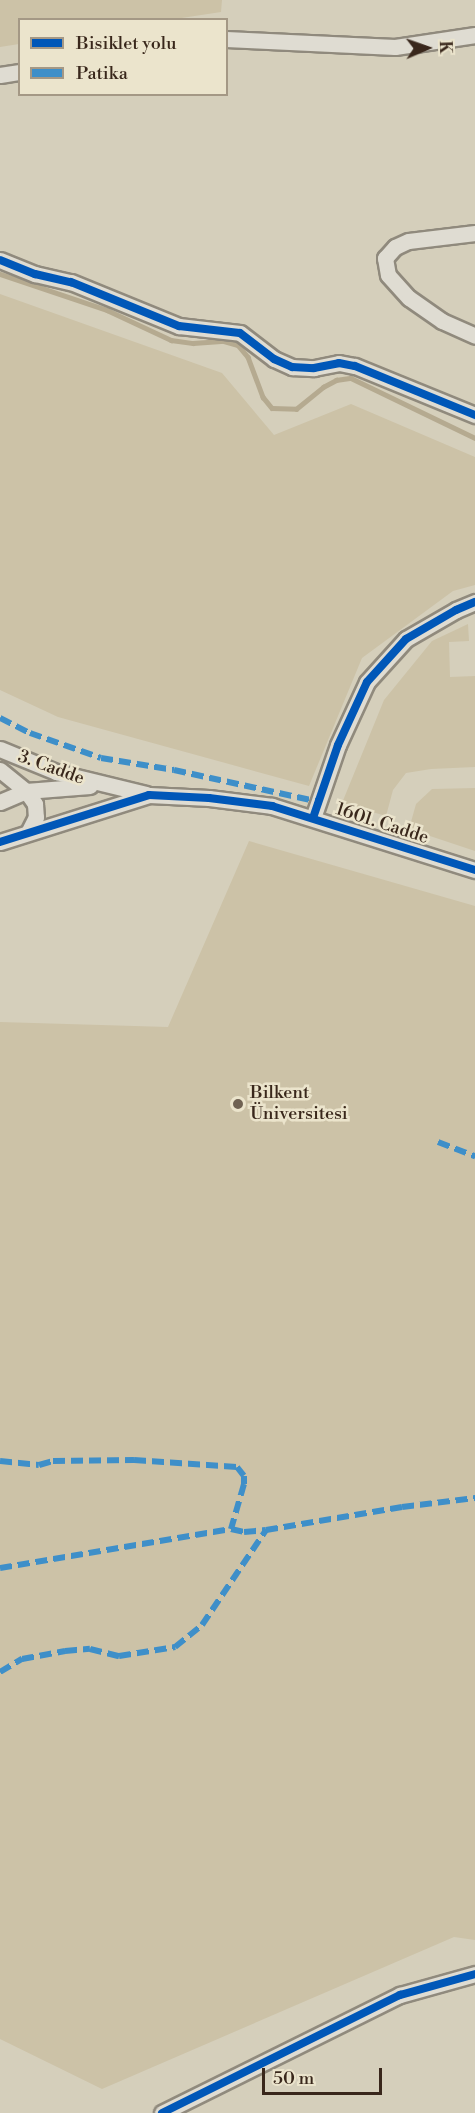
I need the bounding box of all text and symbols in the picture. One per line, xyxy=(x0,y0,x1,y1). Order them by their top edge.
legend xyxy=(18,18,228,96)
north arrow xyxy=(397,18,457,78)
text: Bisiklet yolu xyxy=(76,32,176,55)
text: K xyxy=(435,41,455,54)
text: Patika xyxy=(76,62,128,85)
street label: 3. Cadde xyxy=(15,746,87,790)
street label: 1601. Cadde xyxy=(333,799,431,849)
place label: Bilkent Üniversitesi xyxy=(250,1083,348,1126)
marker: Bilkent Üniversitesi xyxy=(231,1097,245,1111)
scale bar xyxy=(265,2056,385,2094)
text: 50 m xyxy=(273,2067,314,2090)

